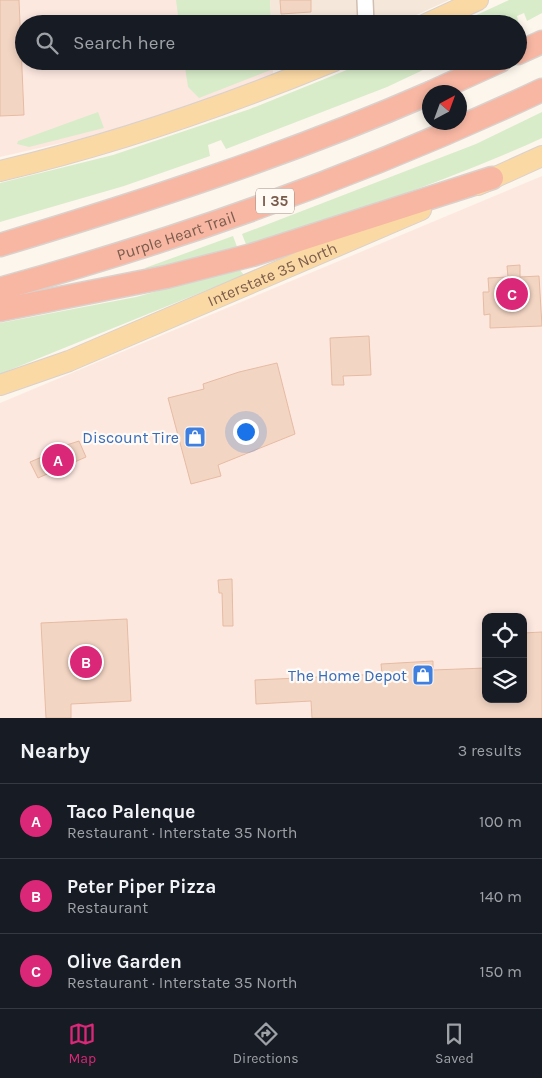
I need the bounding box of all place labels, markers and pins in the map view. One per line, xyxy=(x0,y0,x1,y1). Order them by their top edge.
pin: C xyxy=(496,275,528,313)
shop icon: Discount Tire xyxy=(183,425,207,449)
place label: Discount Tire xyxy=(82,428,179,447)
pin: A xyxy=(42,441,74,479)
pin: B xyxy=(70,643,102,681)
shop icon: The Home Depot xyxy=(411,663,435,687)
place label: The Home Depot xyxy=(288,666,407,685)

